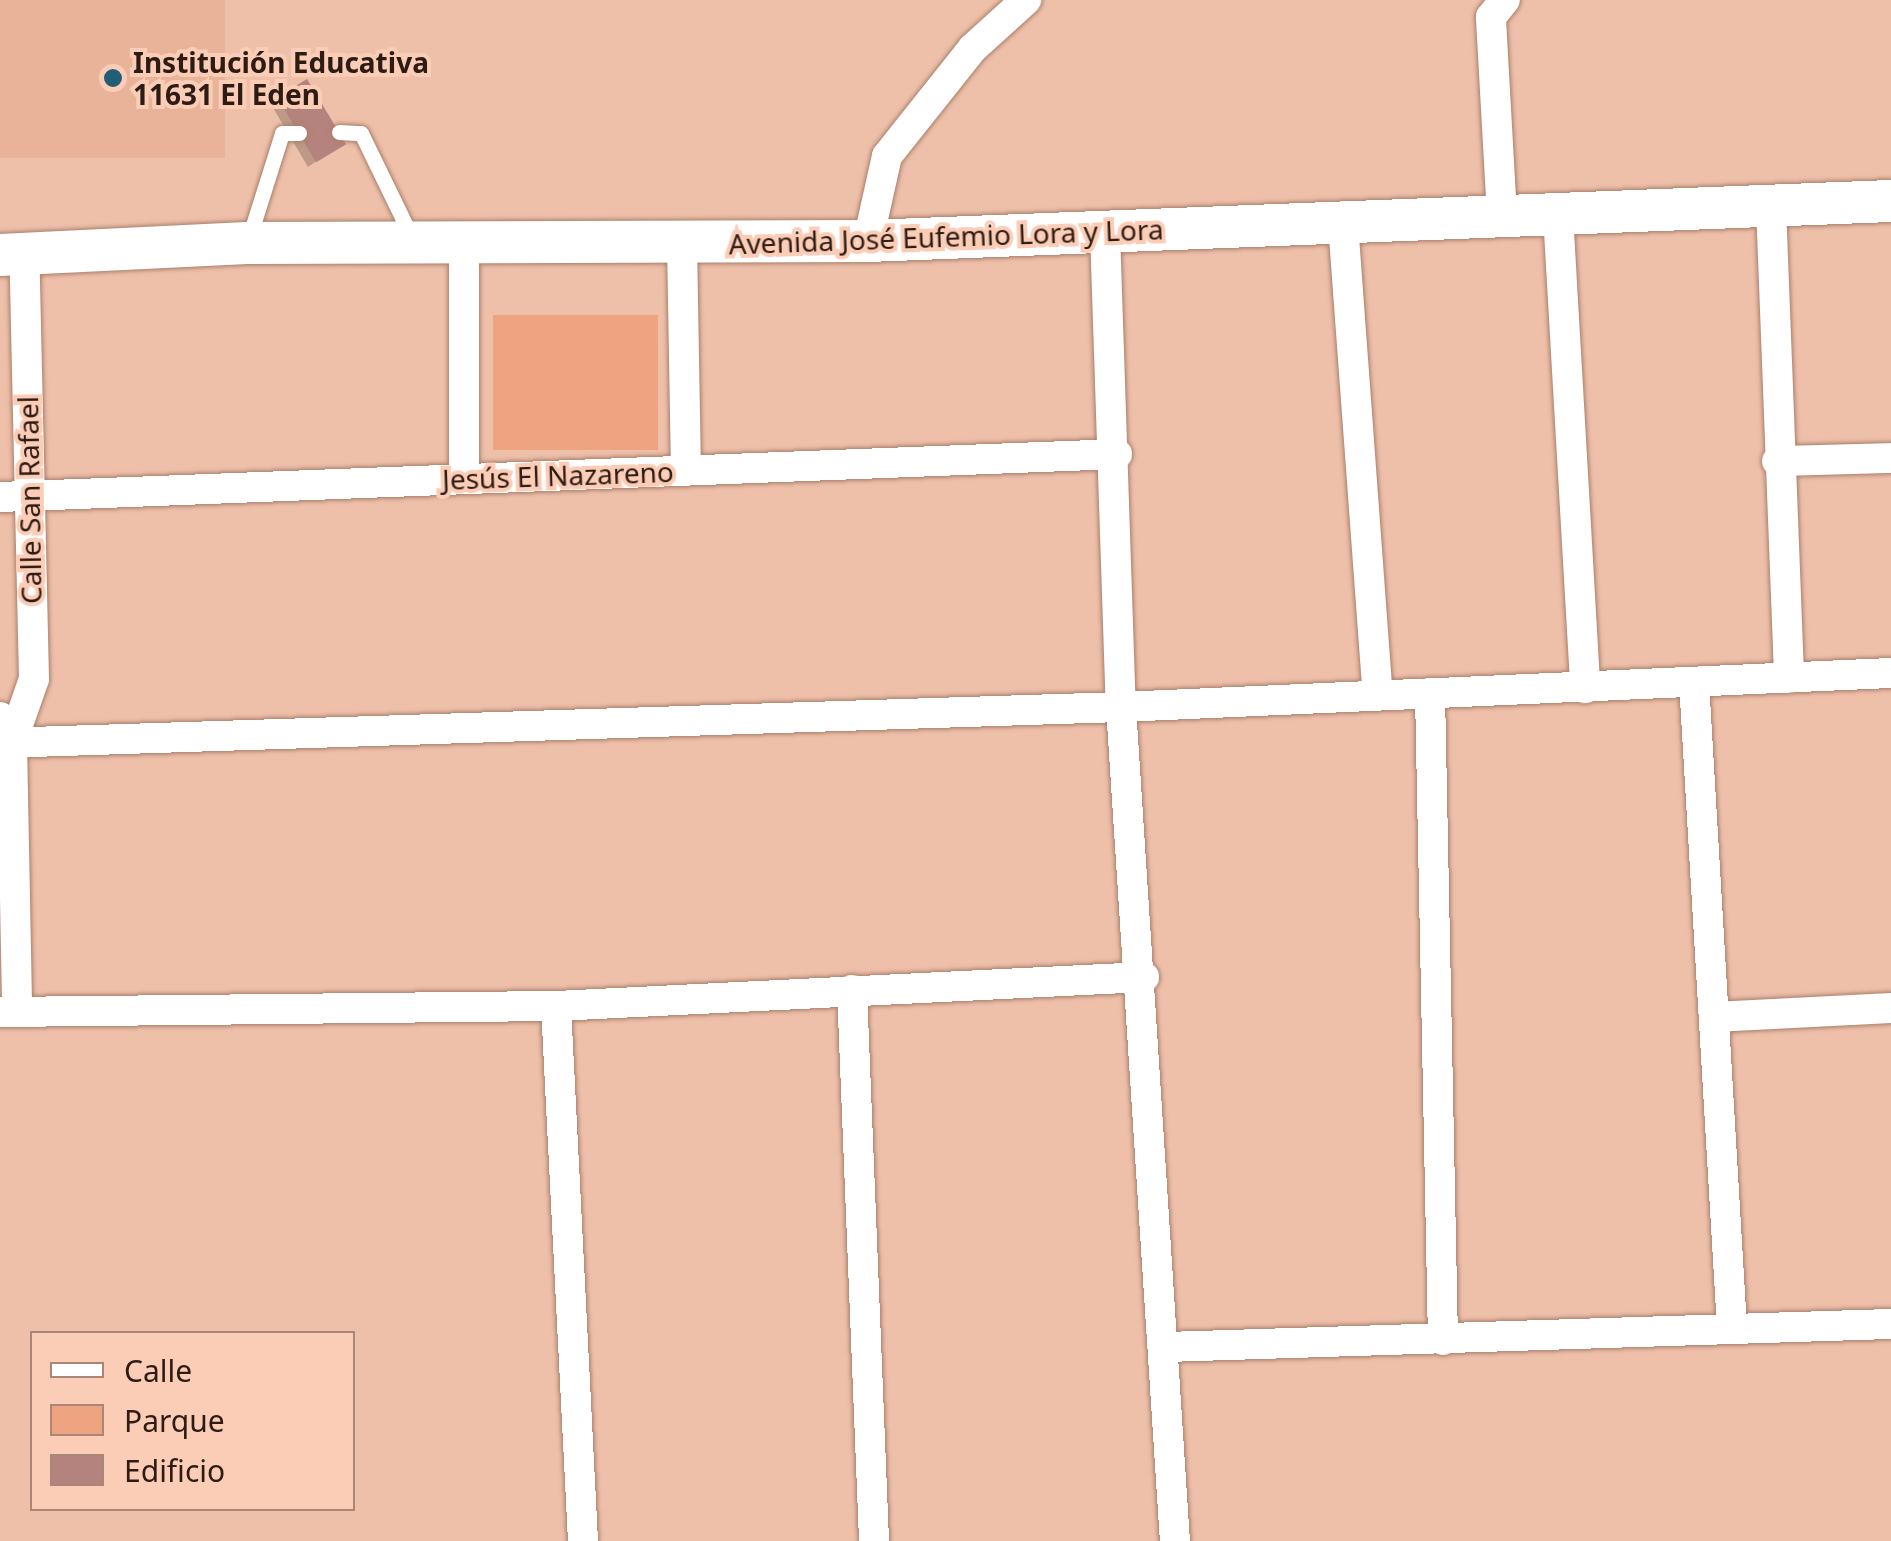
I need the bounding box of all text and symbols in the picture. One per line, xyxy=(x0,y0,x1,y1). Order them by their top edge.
place label: Institución Educativa 11631 El Eden xyxy=(133,45,429,111)
marker: Institución Educativa 11631 El Eden xyxy=(102,67,124,89)
street label: Avenida José Eufemio Lora y Lora xyxy=(728,212,1164,260)
street label: Calle San Rafael xyxy=(10,396,48,604)
street label: Jesús El Nazareno xyxy=(442,454,674,496)
legend xyxy=(30,1331,355,1511)
text: Calle xyxy=(124,1350,192,1391)
text: Parque xyxy=(124,1400,225,1441)
text: Edificio xyxy=(124,1450,225,1491)

